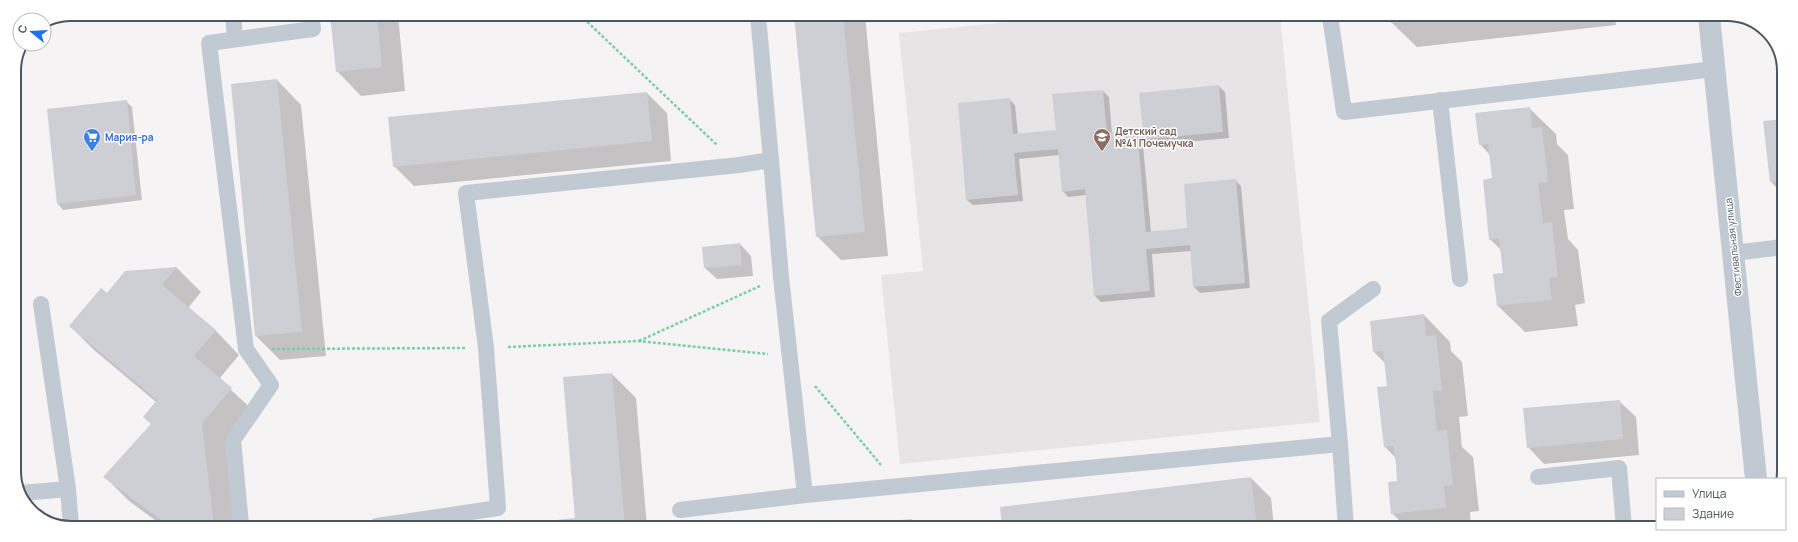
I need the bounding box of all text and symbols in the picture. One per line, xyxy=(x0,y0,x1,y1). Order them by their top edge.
north arrow xyxy=(12,12,52,52)
text: С xyxy=(14,23,30,35)
place label: Детский сад №41 Почемучка xyxy=(1115,124,1194,150)
supermarket icon: Мария-ра xyxy=(82,127,102,152)
school or university icon: Детский сад №41 Почемучка xyxy=(1092,127,1112,152)
place label: Мария-ра xyxy=(105,130,154,144)
street label: Фестивальная улица xyxy=(1721,197,1745,297)
legend xyxy=(1656,478,1786,530)
text: Улица xyxy=(1692,485,1726,502)
text: Здание xyxy=(1692,505,1734,522)

